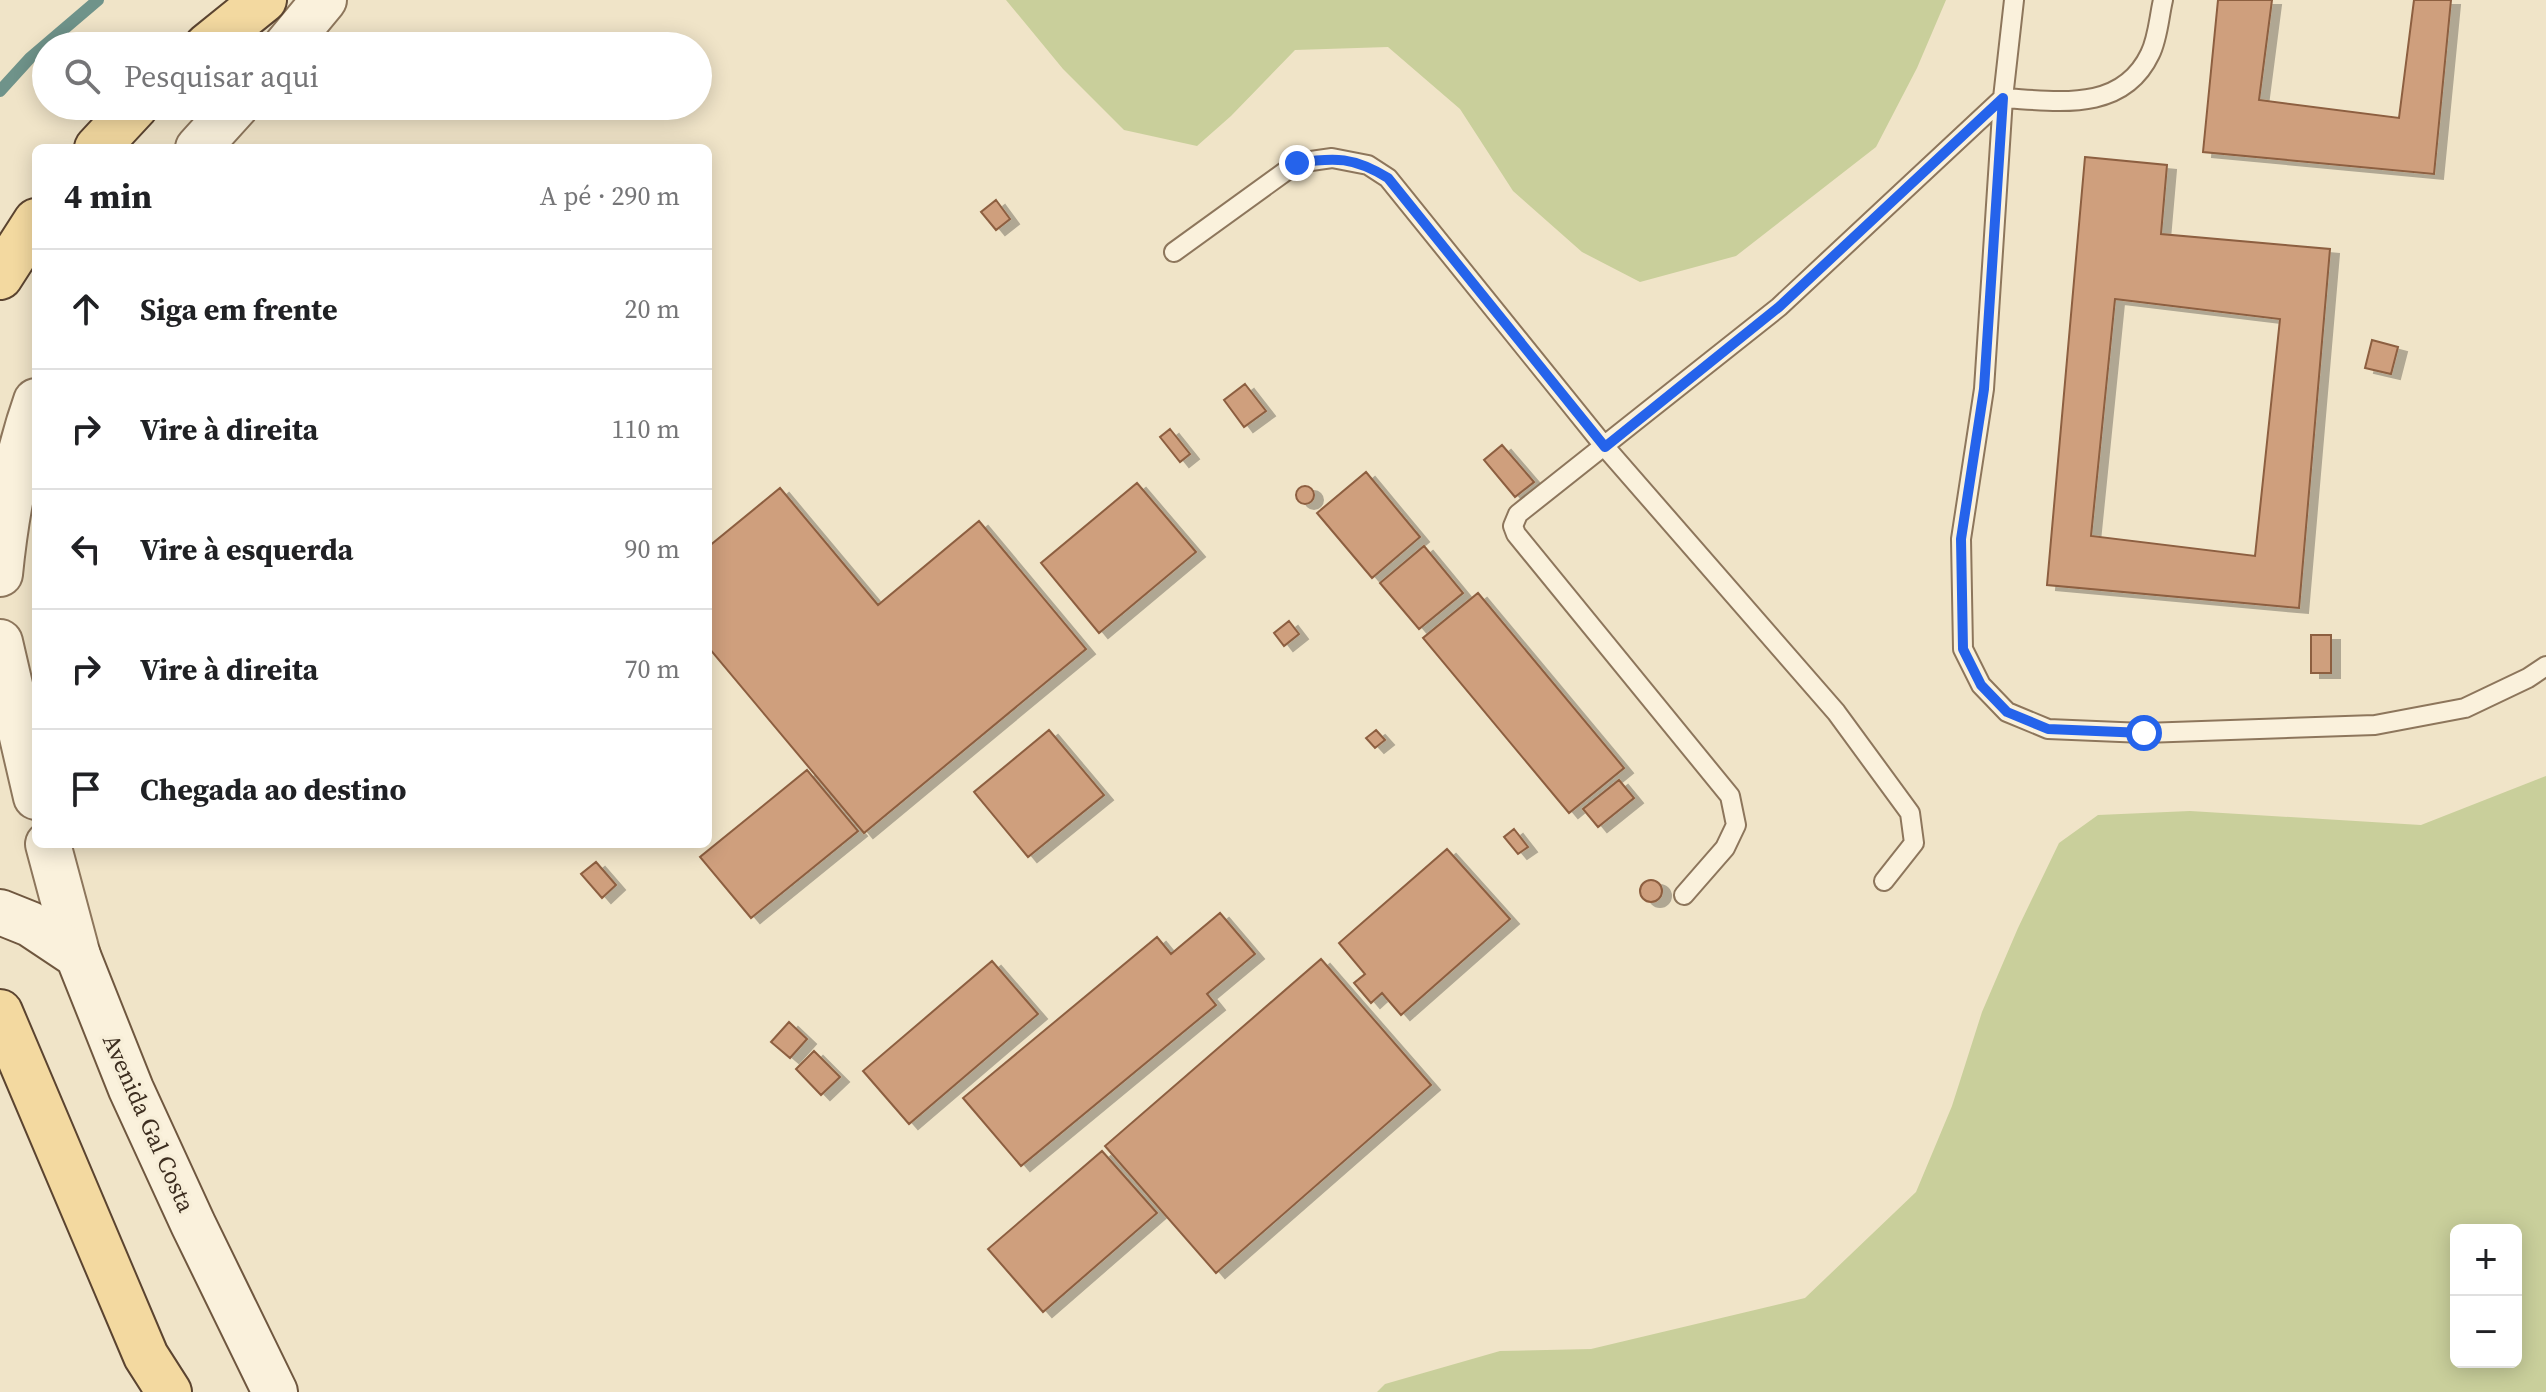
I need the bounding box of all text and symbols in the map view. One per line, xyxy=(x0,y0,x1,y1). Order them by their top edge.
search box xyxy=(32,32,712,120)
icon: search xyxy=(60,54,104,98)
text: Pesquisar aqui xyxy=(124,56,319,97)
route end xyxy=(1279,145,1315,181)
text: 4 min xyxy=(64,173,152,219)
text: A pé · 290 m xyxy=(540,178,680,214)
icon: ahead xyxy=(64,287,108,331)
text: Siga em frente xyxy=(140,289,338,330)
text: 20 m xyxy=(625,291,680,327)
icon: right xyxy=(64,407,108,451)
text: Vire à direita xyxy=(140,409,319,450)
text: 110 m xyxy=(612,411,680,447)
icon: left xyxy=(64,527,108,571)
text: Vire à esquerda xyxy=(140,529,353,570)
text: 90 m xyxy=(625,531,680,567)
icon: right xyxy=(64,647,108,691)
text: Vire à direita xyxy=(140,649,319,690)
text: 70 m xyxy=(625,651,680,687)
route start xyxy=(2126,715,2162,751)
icon: arrive xyxy=(64,767,108,811)
text: Chegada ao destino xyxy=(140,769,406,810)
street label: Avenida Gal Costa xyxy=(95,1029,203,1218)
map controls xyxy=(2450,1224,2522,1368)
button: + xyxy=(2450,1224,2522,1296)
button: − xyxy=(2450,1296,2522,1368)

